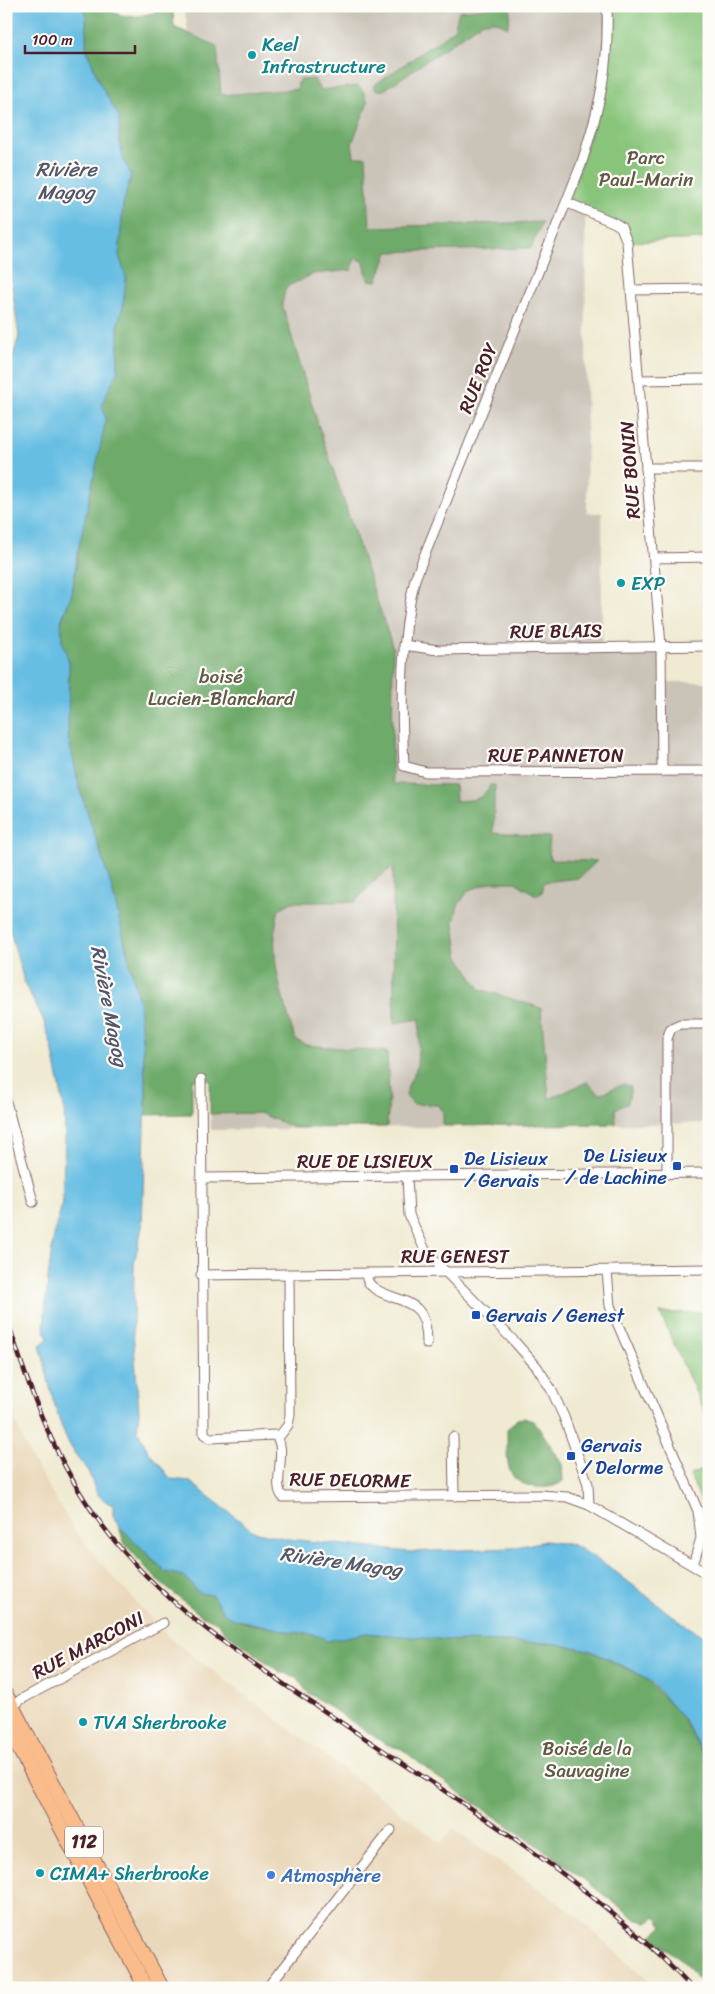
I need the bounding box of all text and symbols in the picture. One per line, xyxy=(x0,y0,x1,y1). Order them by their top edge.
scale bar xyxy=(25,22,135,54)
text: 100 m xyxy=(32,27,73,53)
place label: Keel Infrastructure xyxy=(261,28,386,83)
marker: Keel Infrastructure xyxy=(246,49,258,61)
park label: Parc Paul-Marin xyxy=(599,141,693,196)
water label: Rivière Magog xyxy=(36,152,99,210)
street label: RUE ROY xyxy=(449,337,507,418)
street label: RUE BONIN xyxy=(610,420,650,520)
place label: EXP xyxy=(631,567,665,600)
marker: EXP xyxy=(615,577,627,589)
street label: RUE BLAIS xyxy=(510,614,603,648)
park label: boisé Lucien-Blanchard xyxy=(148,660,295,715)
street label: RUE PANNETON xyxy=(488,739,624,772)
water label: Rivière Magog xyxy=(80,943,138,1071)
place label: De Lisieux / de Lachine xyxy=(565,1139,667,1194)
place label: De Lisieux / Gervais xyxy=(464,1142,548,1197)
street label: RUE DE LISIEUX xyxy=(297,1145,434,1178)
marker: De Lisieux / de Lachine xyxy=(671,1160,683,1172)
marker: De Lisieux / Gervais xyxy=(448,1163,460,1175)
street label: RUE GENEST xyxy=(401,1240,510,1273)
place label: Gervais / Genest xyxy=(486,1299,625,1332)
marker: Gervais / Genest xyxy=(470,1309,482,1321)
place label: Gervais / Delorme xyxy=(581,1429,663,1484)
marker: Gervais / Delorme xyxy=(565,1450,577,1462)
street label: RUE DELORME xyxy=(289,1462,412,1498)
water label: Rivière Magog xyxy=(278,1536,406,1588)
street label: RUE MARCONI xyxy=(26,1602,150,1688)
place label: TVA Sherbrooke xyxy=(93,1706,227,1739)
marker: TVA Sherbrooke xyxy=(77,1716,89,1728)
park label: Boisé de la Sauvagine xyxy=(542,1732,632,1787)
road number: 112 xyxy=(65,1826,103,1858)
place label: CIMA+ Sherbrooke xyxy=(50,1857,209,1890)
place label: Atmosphère xyxy=(280,1859,381,1892)
marker: CIMA+ Sherbrooke xyxy=(34,1867,46,1879)
marker: Atmosphère xyxy=(265,1869,277,1881)

